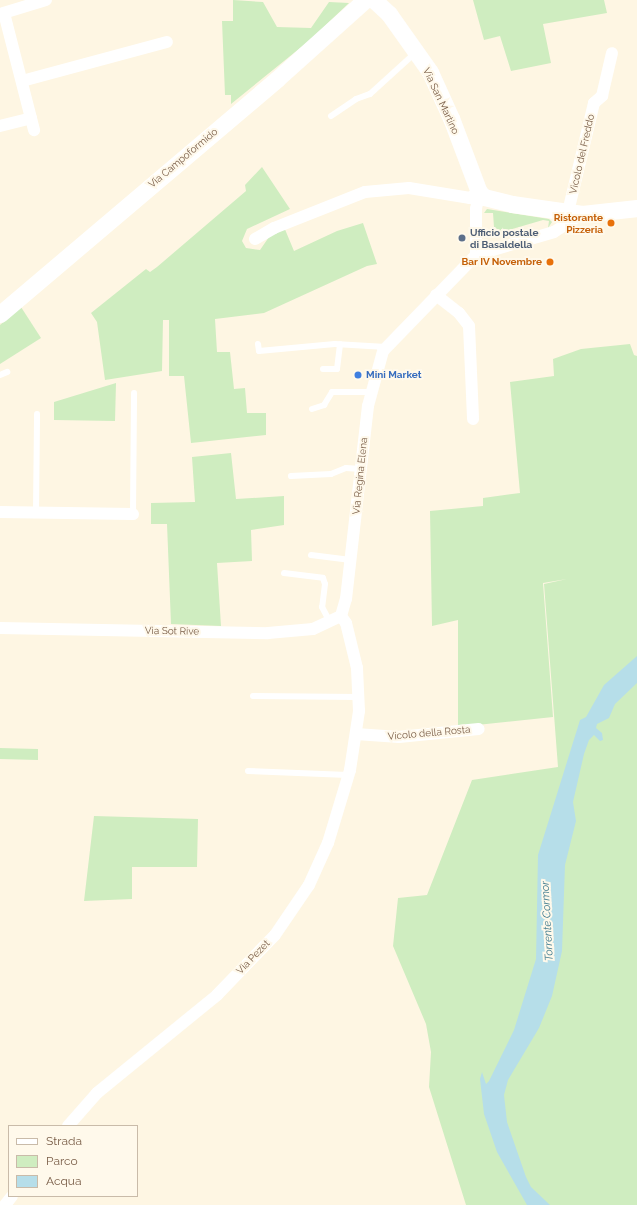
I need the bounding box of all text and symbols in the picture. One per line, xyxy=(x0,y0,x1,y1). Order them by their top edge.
street label: Via San Martino xyxy=(420,66,462,136)
street label: Vicolo del Freddo xyxy=(567,113,597,195)
street label: Via Campoformido xyxy=(146,126,220,190)
place label: Ristorante Pizzeria xyxy=(554,211,603,234)
marker: Ristorante Pizzeria xyxy=(606,218,616,228)
place label: Ufficio postale di Basaldella xyxy=(470,226,538,250)
marker: Ufficio postale di Basaldella xyxy=(457,233,467,243)
place label: Bar IV Novembre xyxy=(461,256,542,268)
marker: Bar IV Novembre xyxy=(545,257,555,267)
place label: Mini Market xyxy=(366,369,421,381)
marker: Mini Market xyxy=(353,370,363,380)
street label: Via Regina Elena xyxy=(350,437,370,515)
street label: Via Sot Rive xyxy=(145,625,199,637)
street label: Vicolo della Rosta xyxy=(387,723,471,743)
water label: Torrente Cormor xyxy=(539,881,557,961)
street label: Via Pezet xyxy=(234,937,272,977)
legend xyxy=(8,1125,138,1197)
text: Strada xyxy=(46,1134,82,1148)
text: Parco xyxy=(46,1154,78,1168)
text: Acqua xyxy=(46,1174,82,1188)

